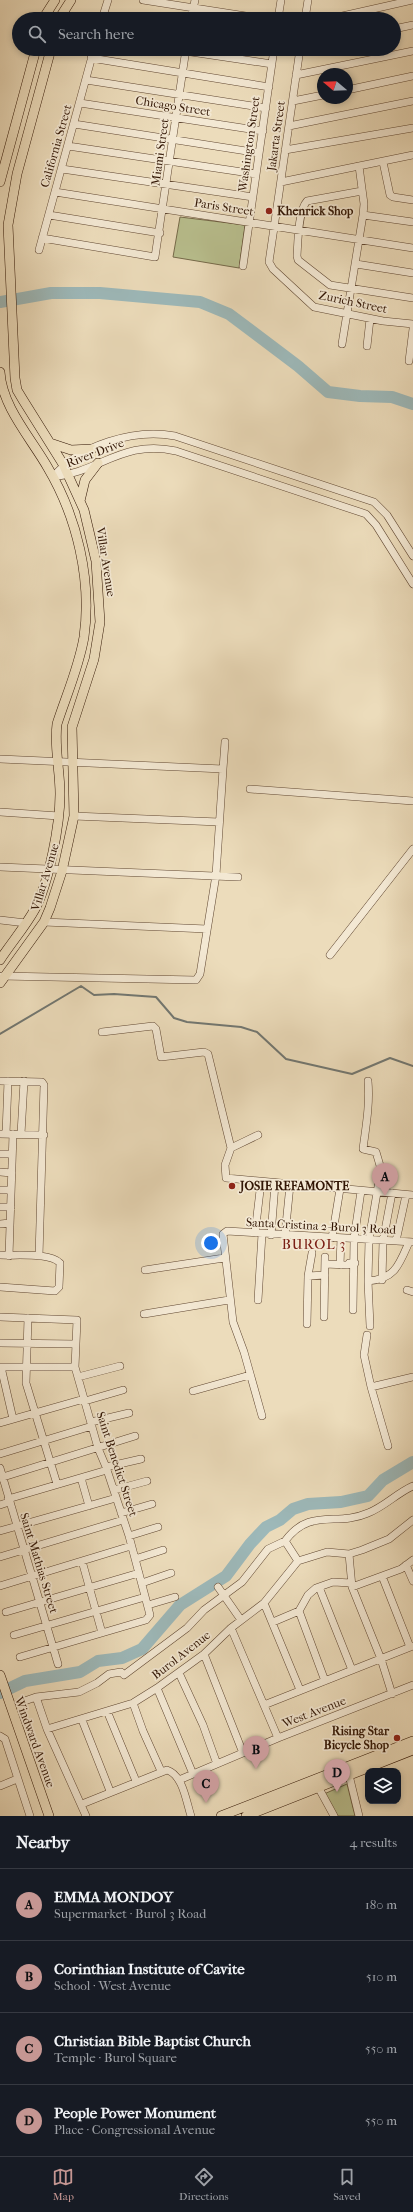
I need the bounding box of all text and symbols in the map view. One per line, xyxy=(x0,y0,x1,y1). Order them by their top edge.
search box xyxy=(12,12,401,56)
icon: search xyxy=(26,23,48,45)
text: Search here xyxy=(58,25,134,43)
north arrow xyxy=(317,68,353,104)
street label: Chicago Street xyxy=(134,93,212,119)
street label: Washington Street xyxy=(235,95,263,194)
street label: Jakarta Street xyxy=(264,99,288,173)
street label: California Street xyxy=(37,102,75,189)
street label: Miami Street xyxy=(148,117,172,187)
street label: Paris Street xyxy=(193,195,255,219)
place label: Khenrick Shop xyxy=(277,204,354,219)
marker: Khenrick Shop xyxy=(264,206,274,216)
street label: Zurich Street xyxy=(317,288,389,316)
street label: River Drive xyxy=(64,436,126,470)
street label: Villar Avenue xyxy=(93,525,118,598)
street label: Villar Avenue xyxy=(28,841,62,913)
pin: A xyxy=(372,1163,398,1196)
place label: JOSIE REFAMONTE xyxy=(238,1179,350,1194)
marker: JOSIE REFAMONTE xyxy=(227,1181,237,1191)
street label: Santa Cristina 2-Burol 3 Road xyxy=(246,1215,397,1237)
your location xyxy=(201,1233,221,1253)
district label: BUROL 3 xyxy=(282,1236,346,1253)
street label: Saint Benedict Street xyxy=(93,1410,141,1519)
street label: Saint Mathias Street xyxy=(17,1511,61,1616)
street label: Burol Avenue xyxy=(149,1628,213,1682)
street label: West Avenue xyxy=(279,1693,348,1731)
street label: Windward Avenue xyxy=(12,1694,58,1789)
place label: Rising Star Bicycle Shop xyxy=(324,1724,390,1753)
marker: Rising Star Bicycle Shop xyxy=(392,1733,402,1743)
pin: B xyxy=(243,1736,269,1769)
pin: D xyxy=(324,1759,350,1792)
map controls xyxy=(365,1768,401,1804)
button: layers xyxy=(365,1768,401,1804)
pin: C xyxy=(193,1770,219,1803)
text: Nearby xyxy=(16,1832,70,1852)
text: 4 results xyxy=(350,1835,397,1850)
text: EMMA MONDOY xyxy=(54,1888,173,1906)
text: A xyxy=(25,1897,33,1912)
text: 180 m xyxy=(365,1897,397,1912)
text: Supermarket · Burol 3 Road xyxy=(54,1906,206,1921)
text: Corinthian Institute of Cavite xyxy=(54,1960,245,1978)
text: B xyxy=(25,1969,33,1984)
text: 510 m xyxy=(366,1969,397,1984)
text: School · West Avenue xyxy=(54,1978,171,1993)
text: Christian Bible Baptist Church xyxy=(54,2032,251,2050)
text: C xyxy=(25,2041,33,2056)
text: 550 m xyxy=(365,2041,397,2056)
text: Temple · Burol Square xyxy=(54,2050,177,2065)
text: People Power Monument xyxy=(54,2104,216,2122)
text: D xyxy=(24,2113,34,2128)
text: 550 m xyxy=(365,2113,397,2128)
text: Place · Congressional Avenue xyxy=(54,2122,215,2137)
tab: Map xyxy=(52,2166,74,2203)
tab: Directions xyxy=(179,2166,229,2203)
tab: Saved xyxy=(333,2166,361,2203)

